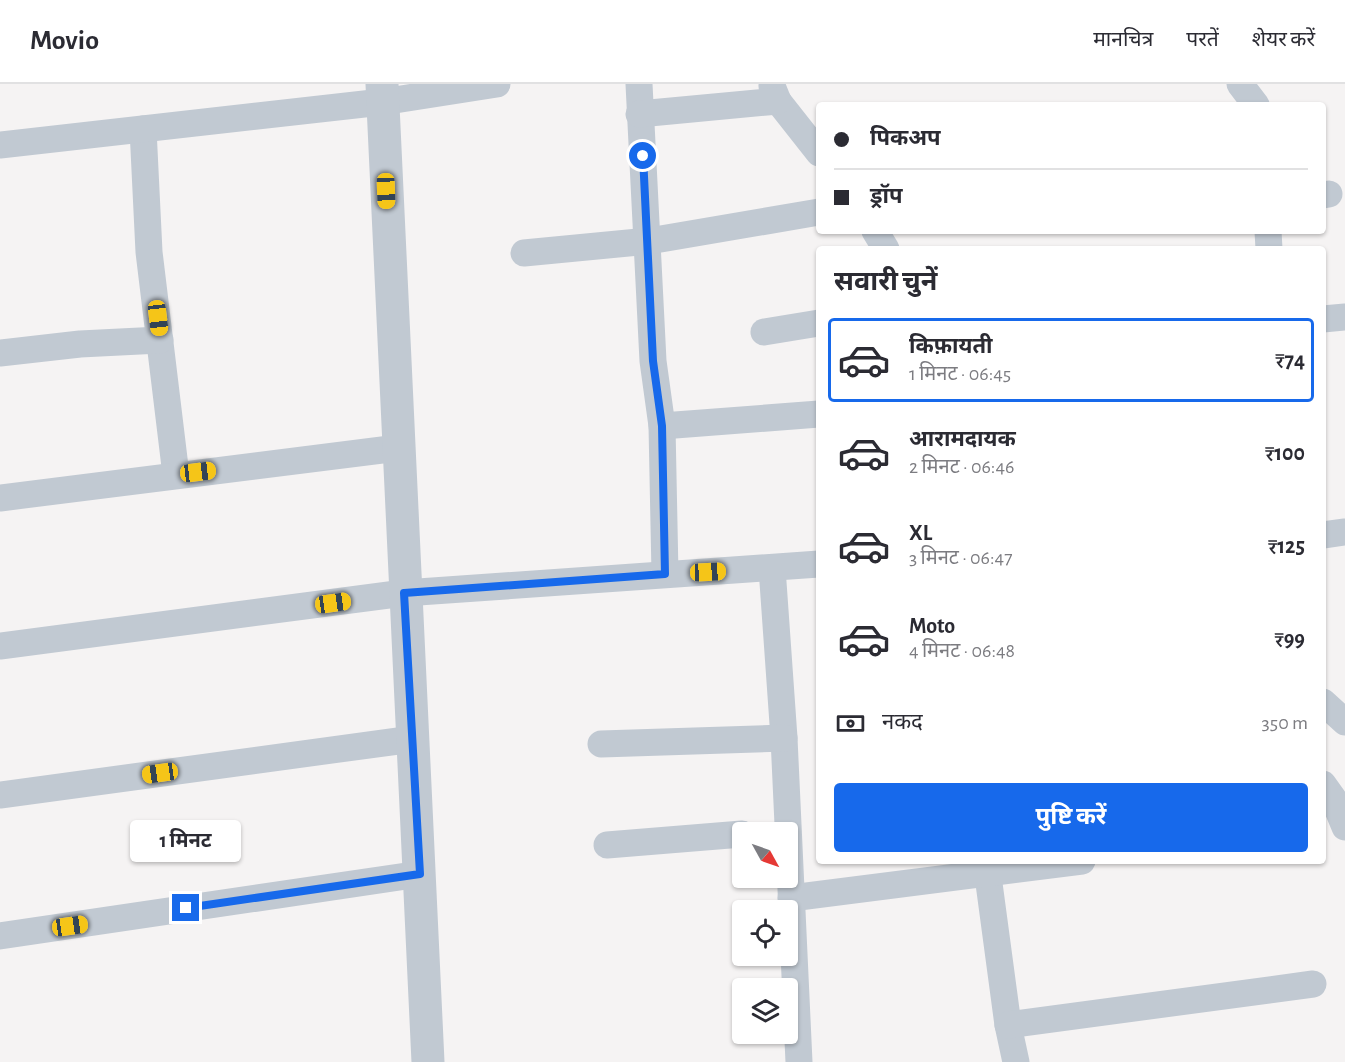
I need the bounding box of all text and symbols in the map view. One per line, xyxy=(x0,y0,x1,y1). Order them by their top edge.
text: Movio xyxy=(30,27,99,55)
text: मानचित्र xyxy=(1093,29,1153,50)
text: परतें xyxy=(1186,29,1219,50)
text: शेयर करें xyxy=(1252,29,1315,50)
text: पिकअप xyxy=(870,127,941,149)
route start xyxy=(629,142,656,169)
car xyxy=(376,173,396,209)
text: ड्रॉप xyxy=(870,185,903,207)
text: सवारी चुनें xyxy=(834,268,937,295)
car xyxy=(147,299,169,337)
icon: car xyxy=(837,333,891,387)
text: किफ़ायती xyxy=(909,335,993,357)
text: ₹74 xyxy=(1275,349,1305,371)
text: 1 मिनट · 06:45 xyxy=(909,364,1011,384)
icon: car xyxy=(837,426,891,480)
text: आरामदायक xyxy=(909,428,1016,450)
text: ₹100 xyxy=(1265,442,1305,464)
text: 2 मिनट · 06:46 xyxy=(909,457,1014,477)
car xyxy=(179,461,217,483)
icon: car xyxy=(837,519,891,573)
text: XL xyxy=(909,522,932,544)
text: ₹125 xyxy=(1268,535,1305,557)
text: 3 मिनट · 06:47 xyxy=(909,548,1013,568)
car xyxy=(690,562,726,582)
car xyxy=(314,592,352,614)
icon: car xyxy=(837,612,891,666)
text: Moto xyxy=(909,615,955,637)
text: ₹99 xyxy=(1275,628,1305,650)
text: 4 मिनट · 06:48 xyxy=(909,641,1015,661)
icon: cash xyxy=(834,707,867,740)
text: नकद xyxy=(882,711,923,733)
text: 350 m xyxy=(1262,713,1308,733)
car xyxy=(141,762,179,784)
button: पुष्टि करें xyxy=(834,783,1308,852)
callout: 1 मिनट xyxy=(130,821,242,863)
north arrow xyxy=(732,822,798,888)
map controls xyxy=(732,822,798,1044)
text: 1 मिनट xyxy=(159,831,212,851)
route end xyxy=(172,894,199,921)
button: locate xyxy=(732,900,798,966)
car xyxy=(51,915,89,937)
button: layers xyxy=(732,978,798,1044)

